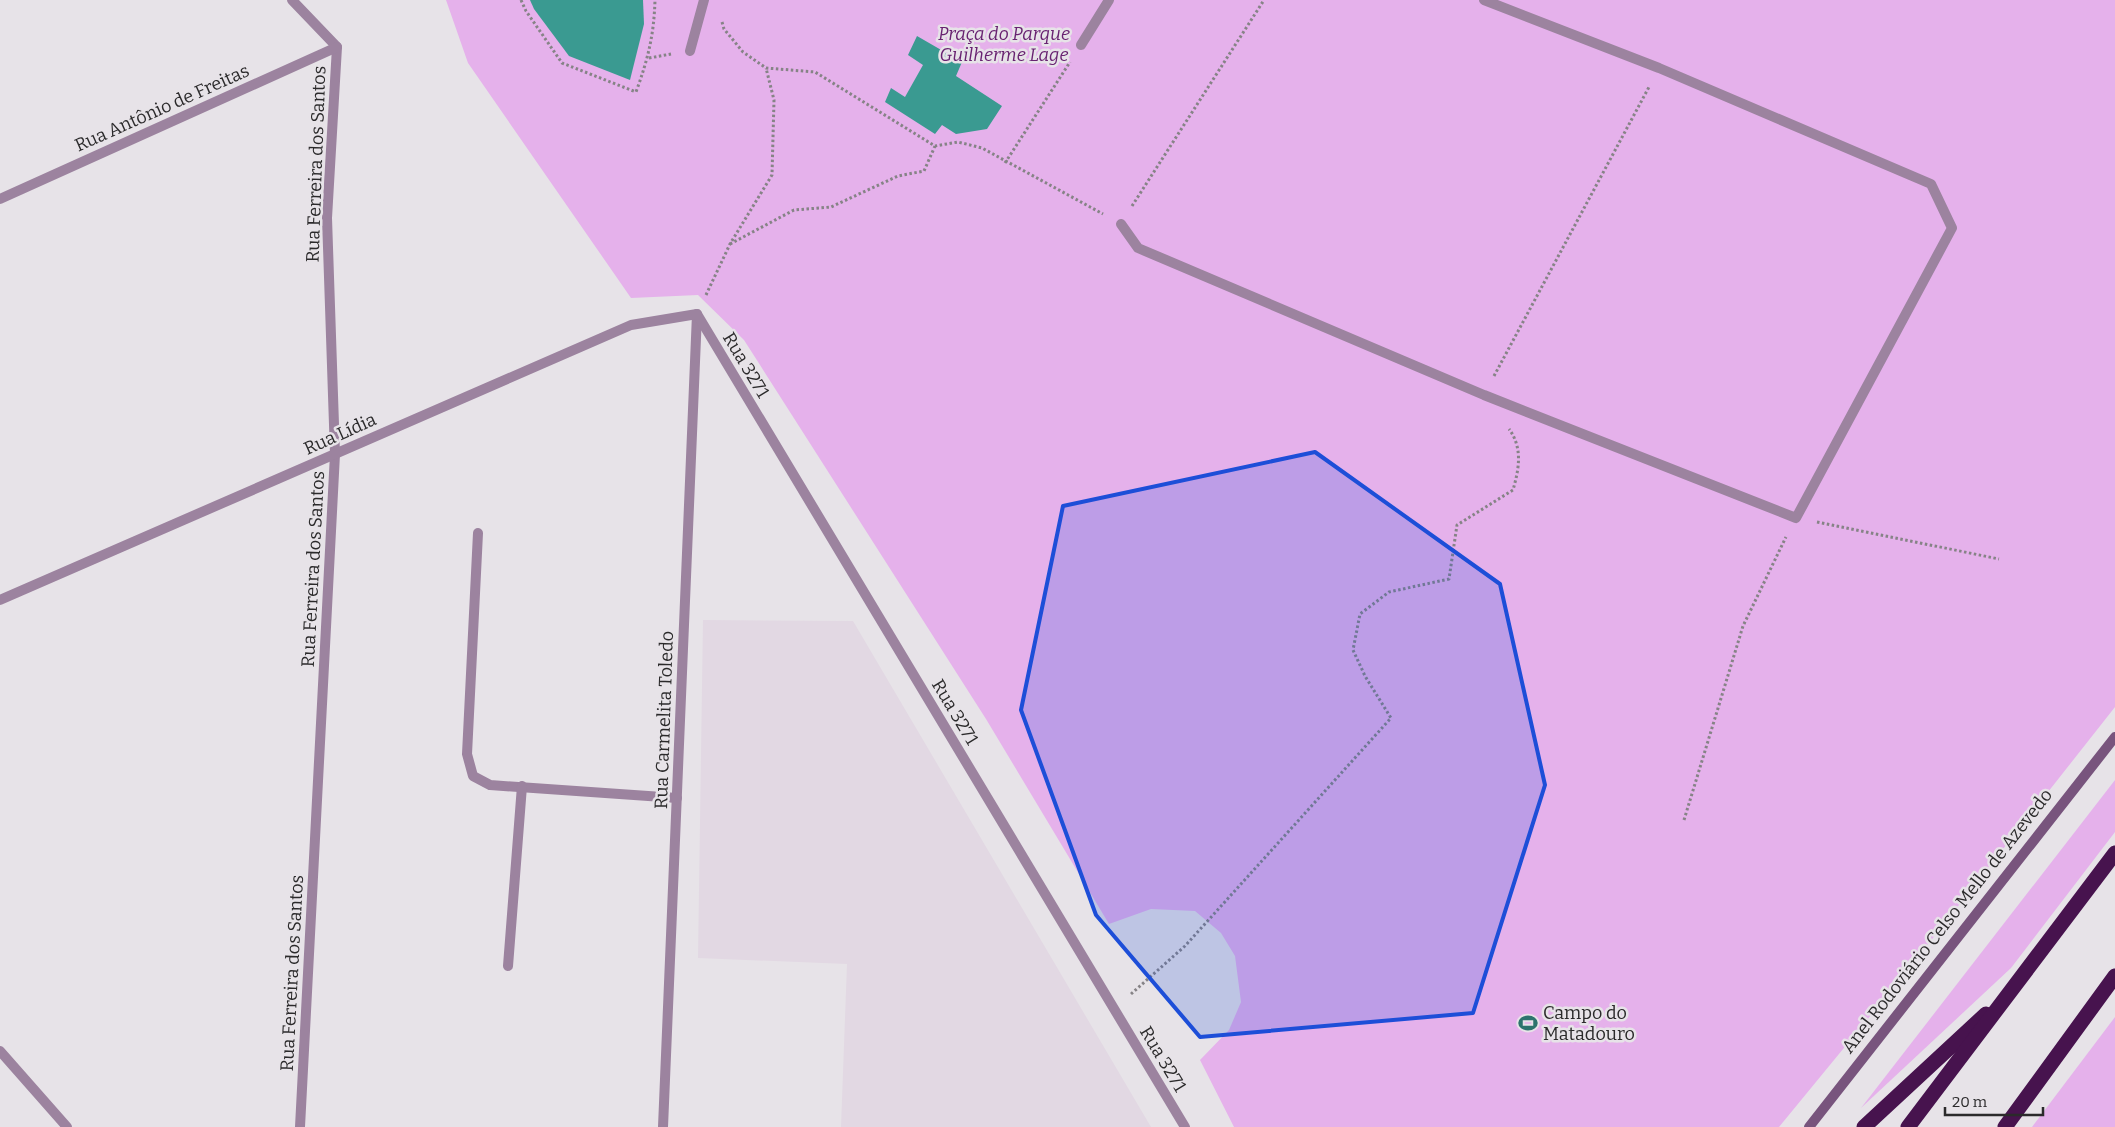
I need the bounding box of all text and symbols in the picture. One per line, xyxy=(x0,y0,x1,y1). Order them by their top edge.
park label: Praça do Parque Guilherme Lage xyxy=(938,23,1070,66)
street label: Rua Antônio de Freitas xyxy=(71,60,253,156)
street label: Rua Ferreira dos Santos xyxy=(302,65,330,263)
street label: Rua 3271 xyxy=(718,328,774,402)
street label: Rua Lídia xyxy=(300,408,380,460)
street label: Rua Ferreira dos Santos xyxy=(297,470,329,668)
street label: Rua Carmelita Toledo xyxy=(650,630,678,810)
street label: Rua 3271 xyxy=(927,675,983,749)
street label: Anel Rodoviário Celso Mello de Azevedo xyxy=(1837,784,2057,1058)
street label: Rua Ferreira dos Santos xyxy=(276,874,308,1072)
place label: Campo do Matadouro xyxy=(1543,1002,1635,1045)
sports icon: Campo do Matadouro xyxy=(1517,1012,1539,1034)
street label: Rua 3271 xyxy=(1135,1022,1191,1096)
scale bar xyxy=(1945,1084,2042,1116)
text: 20 m xyxy=(1952,1093,1988,1111)

